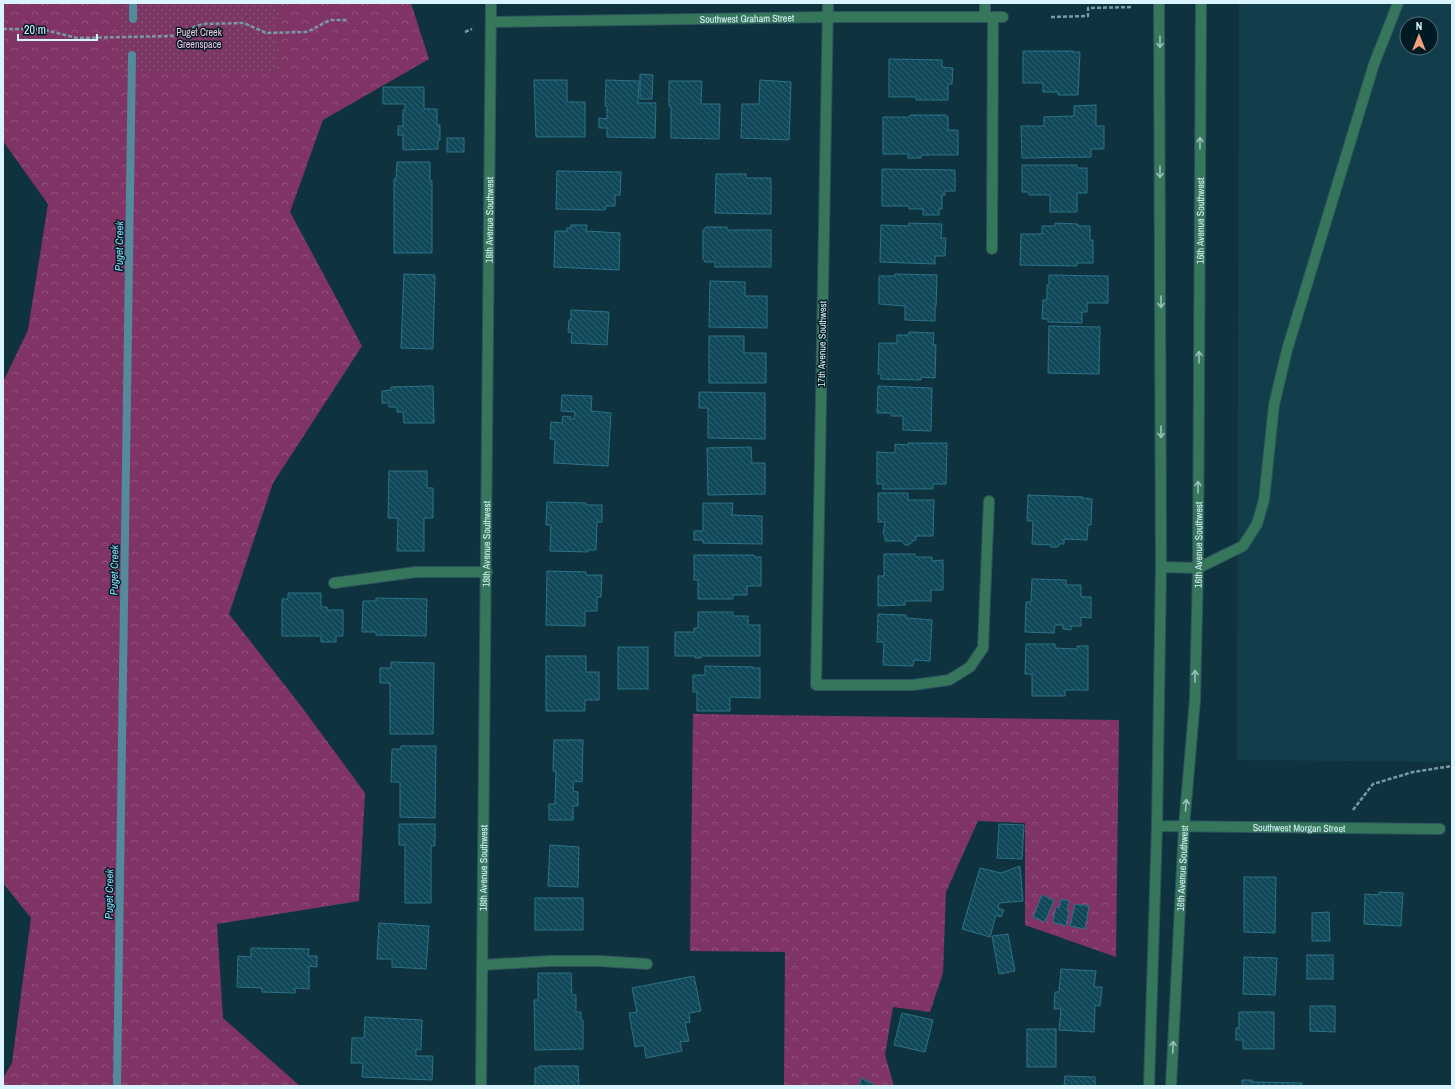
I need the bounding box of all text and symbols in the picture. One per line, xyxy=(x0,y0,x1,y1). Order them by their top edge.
street label: Southwest Graham Street xyxy=(700,11,795,25)
scale bar xyxy=(18,16,97,42)
north arrow xyxy=(1399,16,1439,56)
text: N xyxy=(1416,19,1422,33)
text: 20 m xyxy=(24,22,46,38)
park label: Puget Creek Greenspace xyxy=(176,26,223,51)
one-way arrow xyxy=(1156,35,1164,48)
one-way arrow xyxy=(1196,137,1204,150)
one-way arrow xyxy=(1156,165,1164,178)
street label: 18th Avenue Southwest xyxy=(482,176,496,263)
street label: 16th Avenue Southwest xyxy=(1193,177,1207,264)
water label: Puget Creek xyxy=(112,220,126,271)
one-way arrow xyxy=(1157,295,1165,308)
street label: 17th Avenue Southwest xyxy=(815,300,829,387)
one-way arrow xyxy=(1195,351,1203,364)
one-way arrow xyxy=(1157,425,1165,438)
one-way arrow xyxy=(1194,481,1202,494)
street label: 18th Avenue Southwest xyxy=(479,500,493,587)
street label: 16th Avenue Southwest xyxy=(1191,501,1205,588)
water label: Puget Creek xyxy=(107,544,121,595)
one-way arrow xyxy=(1191,670,1199,683)
one-way arrow xyxy=(1183,799,1190,812)
street label: Southwest Morgan Street xyxy=(1253,821,1346,835)
street label: 18th Avenue Southwest xyxy=(476,824,490,911)
street label: 16th Avenue Southwest xyxy=(1173,824,1191,912)
water label: Puget Creek xyxy=(102,868,116,919)
one-way arrow xyxy=(1169,1041,1176,1054)

